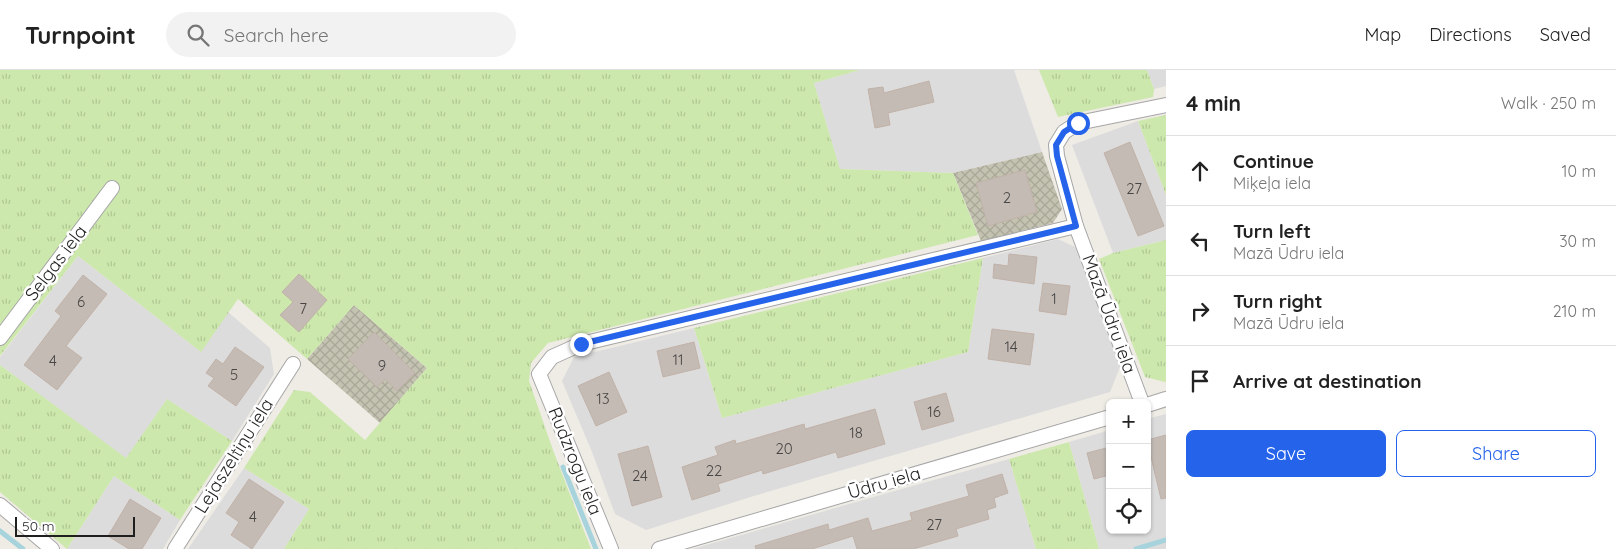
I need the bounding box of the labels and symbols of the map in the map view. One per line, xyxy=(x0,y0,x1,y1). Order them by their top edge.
route start xyxy=(1067,112,1090,135)
house number: 27 xyxy=(1126,179,1142,198)
house number: 2 xyxy=(1003,188,1011,207)
street label: Selgas iela xyxy=(20,220,91,305)
street label: Mazā Ūdru iela xyxy=(1077,251,1142,377)
house number: 1 xyxy=(1051,289,1057,308)
house number: 6 xyxy=(77,292,85,311)
house number: 7 xyxy=(299,299,307,318)
route end xyxy=(570,333,593,356)
house number: 14 xyxy=(1004,337,1018,356)
house number: 11 xyxy=(672,350,684,369)
house number: 4 xyxy=(49,351,57,370)
house number: 9 xyxy=(378,356,386,375)
house number: 5 xyxy=(230,365,238,384)
house number: 13 xyxy=(596,389,610,408)
street label: Lejaszeltiņu iela xyxy=(189,394,278,517)
house number: 16 xyxy=(927,402,941,421)
street label: Rudzrogu iela xyxy=(543,403,608,518)
house number: 18 xyxy=(849,423,863,442)
house number: 20 xyxy=(775,439,793,458)
house number: 22 xyxy=(706,461,722,480)
street label: Ūdru iela xyxy=(845,461,923,504)
house number: 24 xyxy=(632,466,648,485)
house number: 4 xyxy=(249,507,257,526)
scale bar xyxy=(15,514,135,537)
house number: 27 xyxy=(926,515,942,534)

